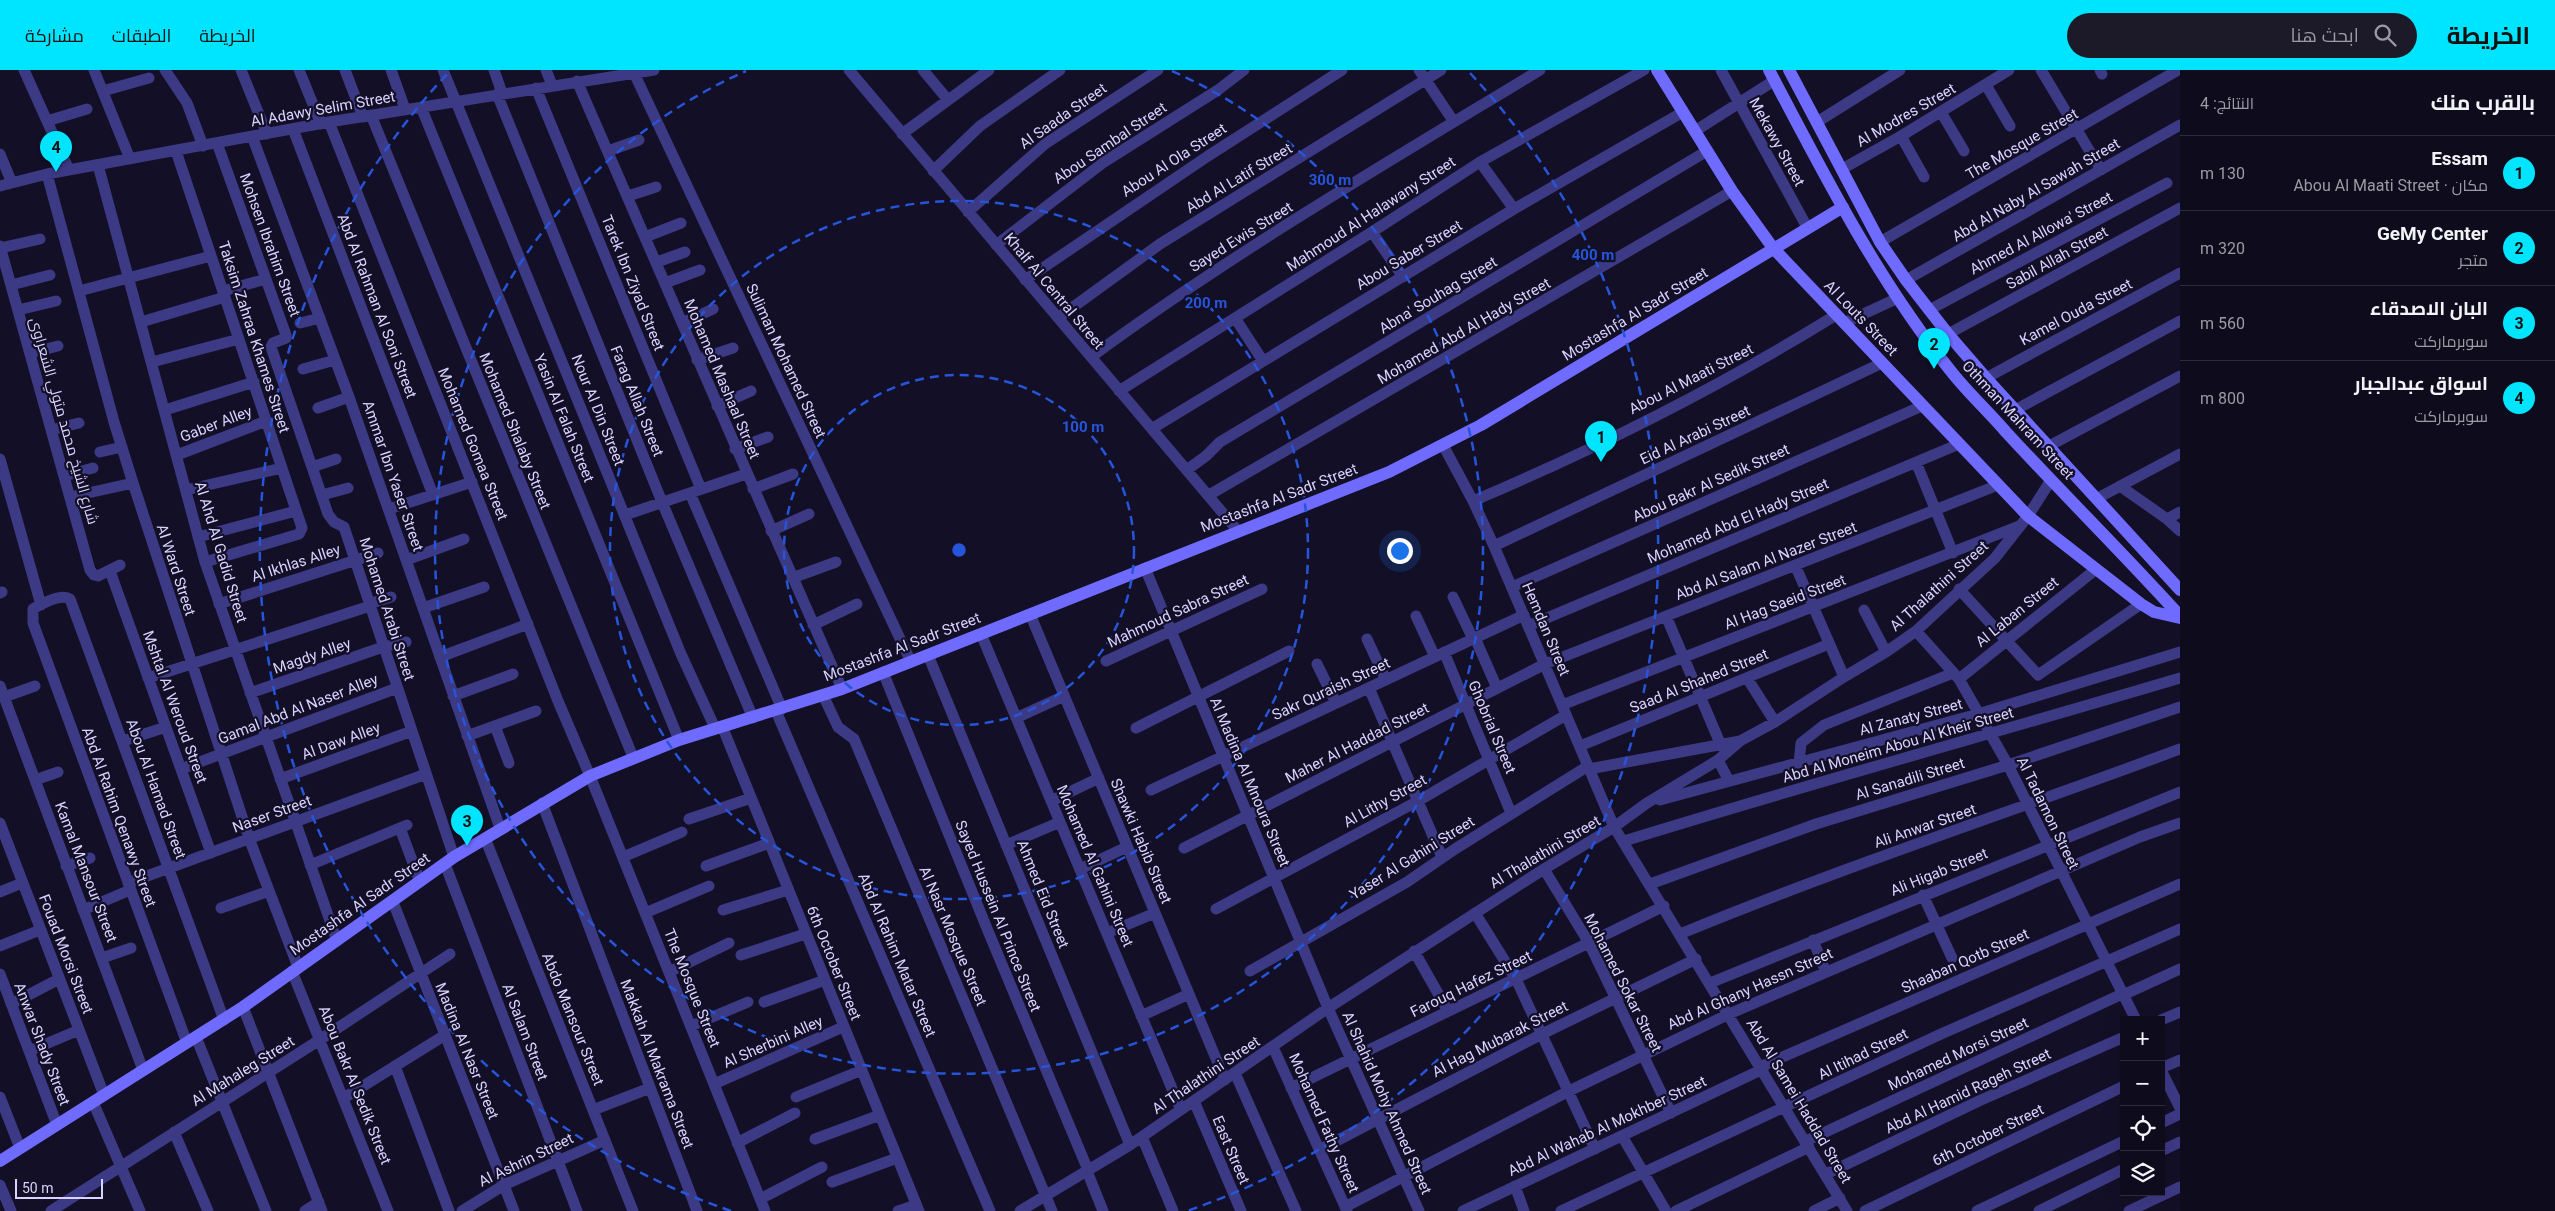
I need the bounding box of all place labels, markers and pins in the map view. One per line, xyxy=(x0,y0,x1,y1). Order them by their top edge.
pin: 4 xyxy=(40,131,72,172)
pin: 2 xyxy=(1918,328,1950,369)
pin: 1 xyxy=(1585,421,1617,462)
centre of rings xyxy=(950,541,968,559)
pin: 3 xyxy=(451,805,483,846)

